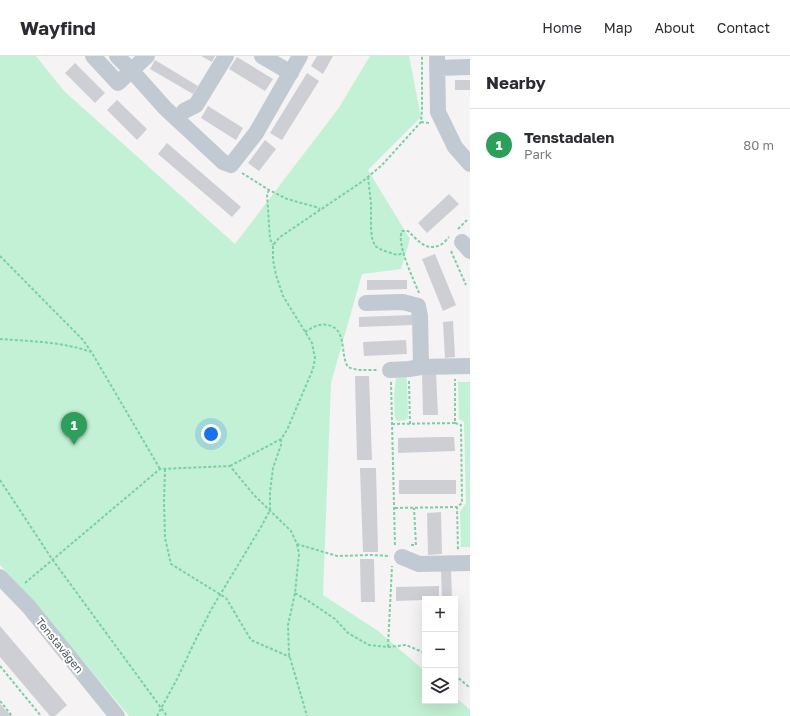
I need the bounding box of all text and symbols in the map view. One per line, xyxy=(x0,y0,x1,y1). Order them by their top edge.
text: Wayfind xyxy=(20,16,96,39)
text: Home xyxy=(542,19,582,36)
text: Map xyxy=(604,19,632,36)
text: About xyxy=(654,19,695,36)
text: Contact xyxy=(717,19,770,36)
text: Nearby xyxy=(486,72,546,93)
text: Tenstadalen xyxy=(524,128,614,146)
text: 1 xyxy=(496,137,502,153)
text: 80 m xyxy=(743,137,774,153)
text: Park xyxy=(524,146,552,162)
pin: 1 xyxy=(61,412,87,445)
your location xyxy=(201,424,221,444)
map controls xyxy=(422,596,458,704)
button: + xyxy=(422,596,458,632)
street label: Tenstavägen xyxy=(34,615,86,675)
button: − xyxy=(422,632,458,668)
button: layers xyxy=(422,668,458,704)

